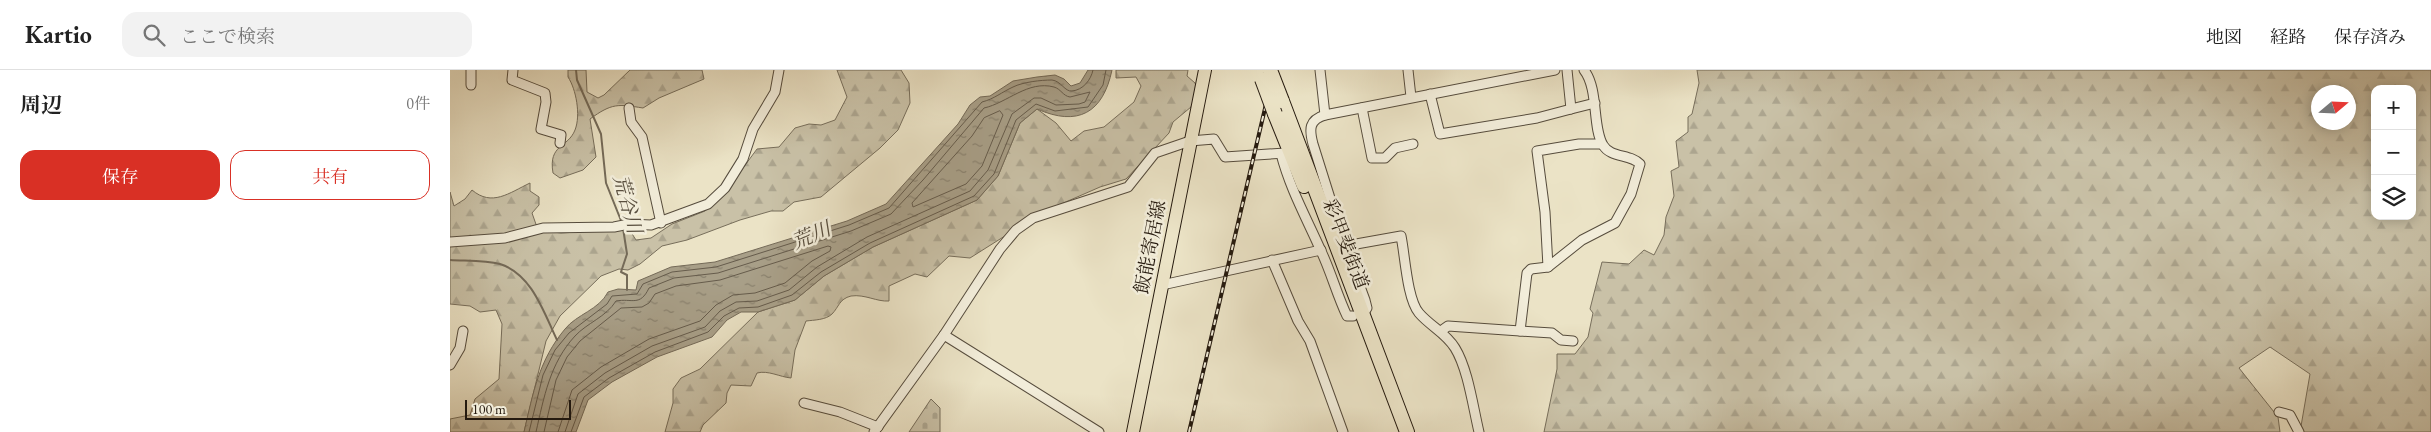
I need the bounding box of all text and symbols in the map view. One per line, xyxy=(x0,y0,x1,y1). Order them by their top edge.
search box xyxy=(122,12,472,57)
text: Kartio xyxy=(25,19,92,50)
icon: search xyxy=(140,21,168,49)
text: ここで検索 xyxy=(180,24,275,49)
text: 地図 xyxy=(2206,25,2242,48)
text: 経路 xyxy=(2270,25,2306,48)
text: 保存済み xyxy=(2334,25,2406,48)
north arrow xyxy=(2311,85,2356,130)
map controls xyxy=(2371,85,2416,220)
button: + xyxy=(2371,85,2416,130)
text: 周辺 xyxy=(20,91,62,118)
text: 0件 xyxy=(406,93,430,114)
button: − xyxy=(2371,130,2416,175)
button: 保存 xyxy=(20,150,220,200)
button: 共有 xyxy=(230,150,430,200)
water label: 荒谷川 xyxy=(608,172,649,238)
button: layers xyxy=(2371,175,2416,220)
street label: 彩甲斐街道 xyxy=(1317,195,1375,293)
street label: 飯能寄居線 xyxy=(1129,198,1171,296)
water label: 荒川 xyxy=(788,214,836,255)
scale bar xyxy=(465,397,571,420)
text: 100 m xyxy=(472,400,506,418)

